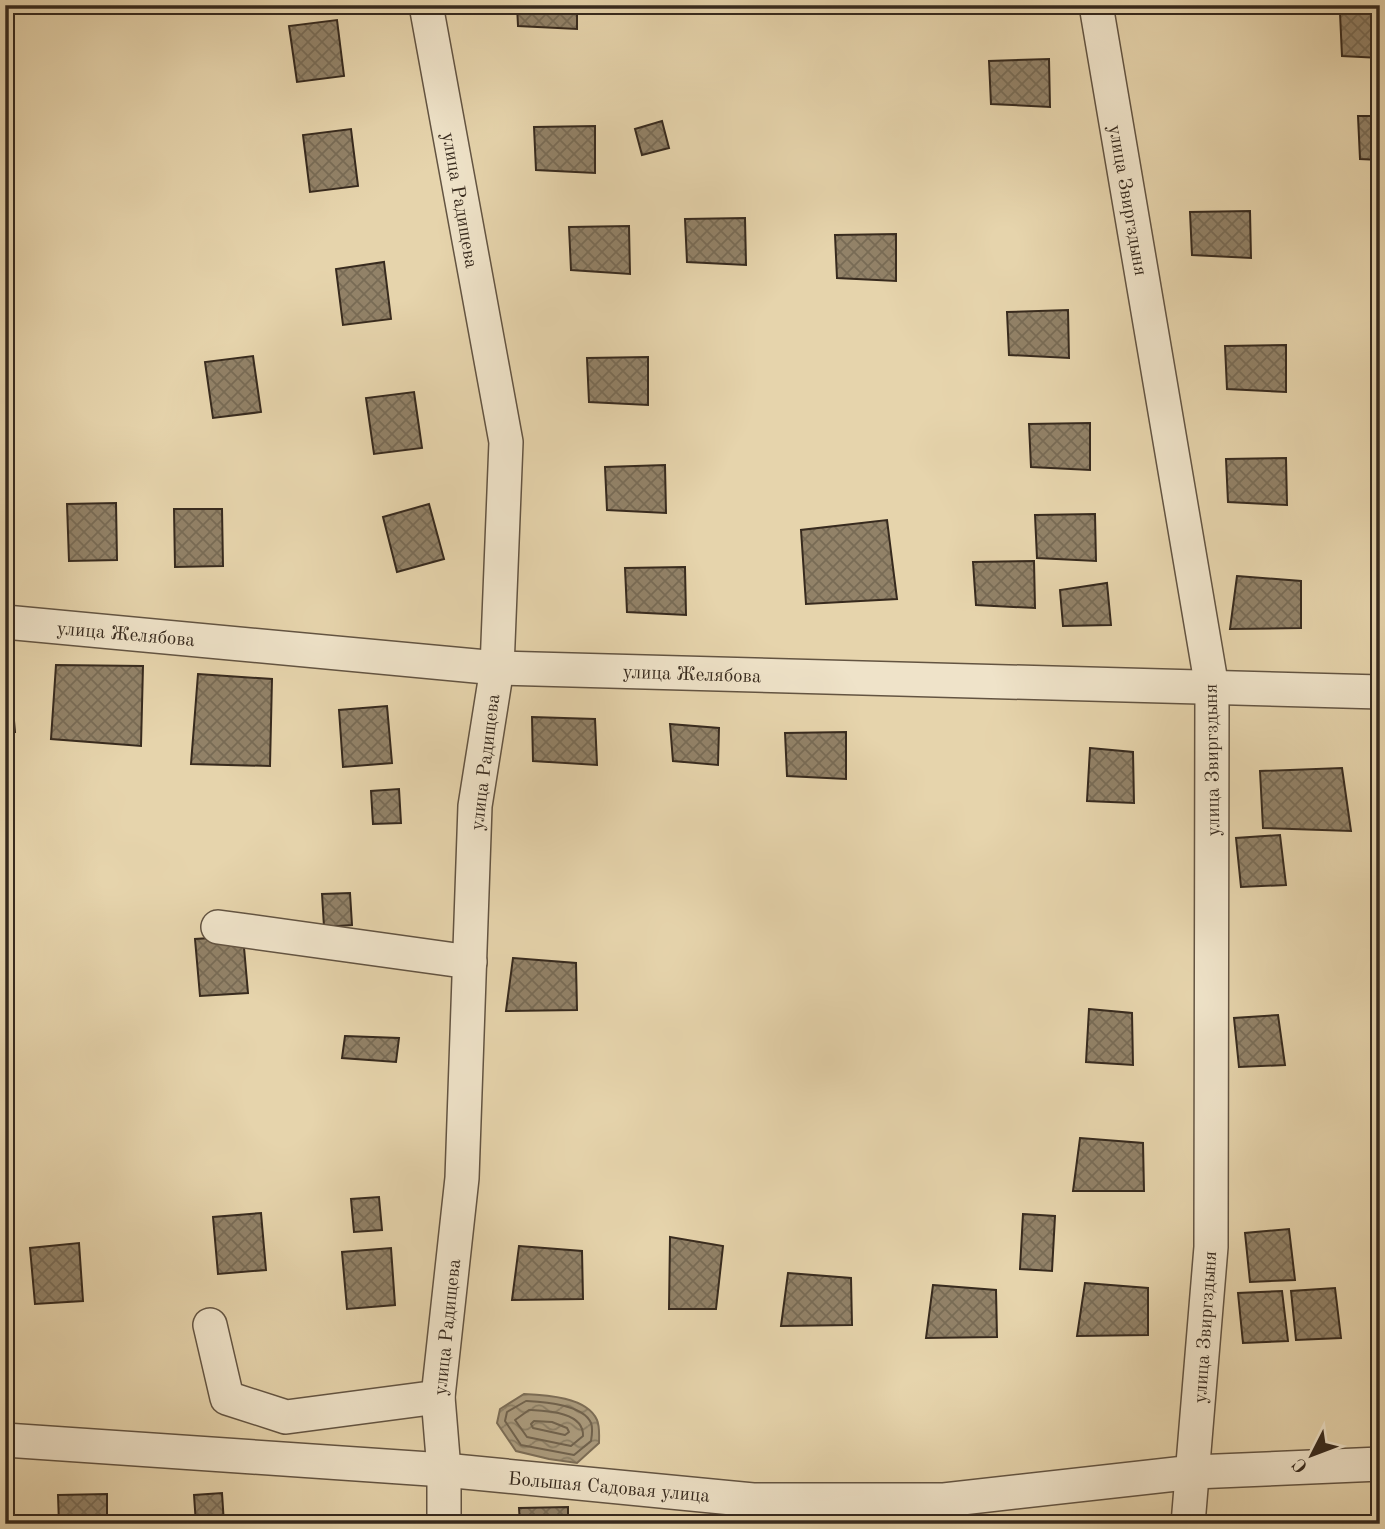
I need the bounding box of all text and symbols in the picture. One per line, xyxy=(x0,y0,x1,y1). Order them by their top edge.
street label: улица Звиргздыня xyxy=(1104,124,1149,277)
street label: улица Радищева xyxy=(437,131,480,270)
street label: улица Желябова xyxy=(56,620,196,651)
street label: улица Желябова xyxy=(622,664,762,687)
street label: улица Звиргздыня xyxy=(1203,683,1224,836)
street label: улица Радищева xyxy=(469,692,504,832)
street label: улица Звиргздыня xyxy=(1192,1250,1221,1404)
street label: улица Радищева xyxy=(432,1257,465,1397)
north arrow xyxy=(1276,1420,1346,1490)
text: С xyxy=(1290,1454,1312,1476)
street label: Большая Садовая улица xyxy=(507,1470,711,1507)

